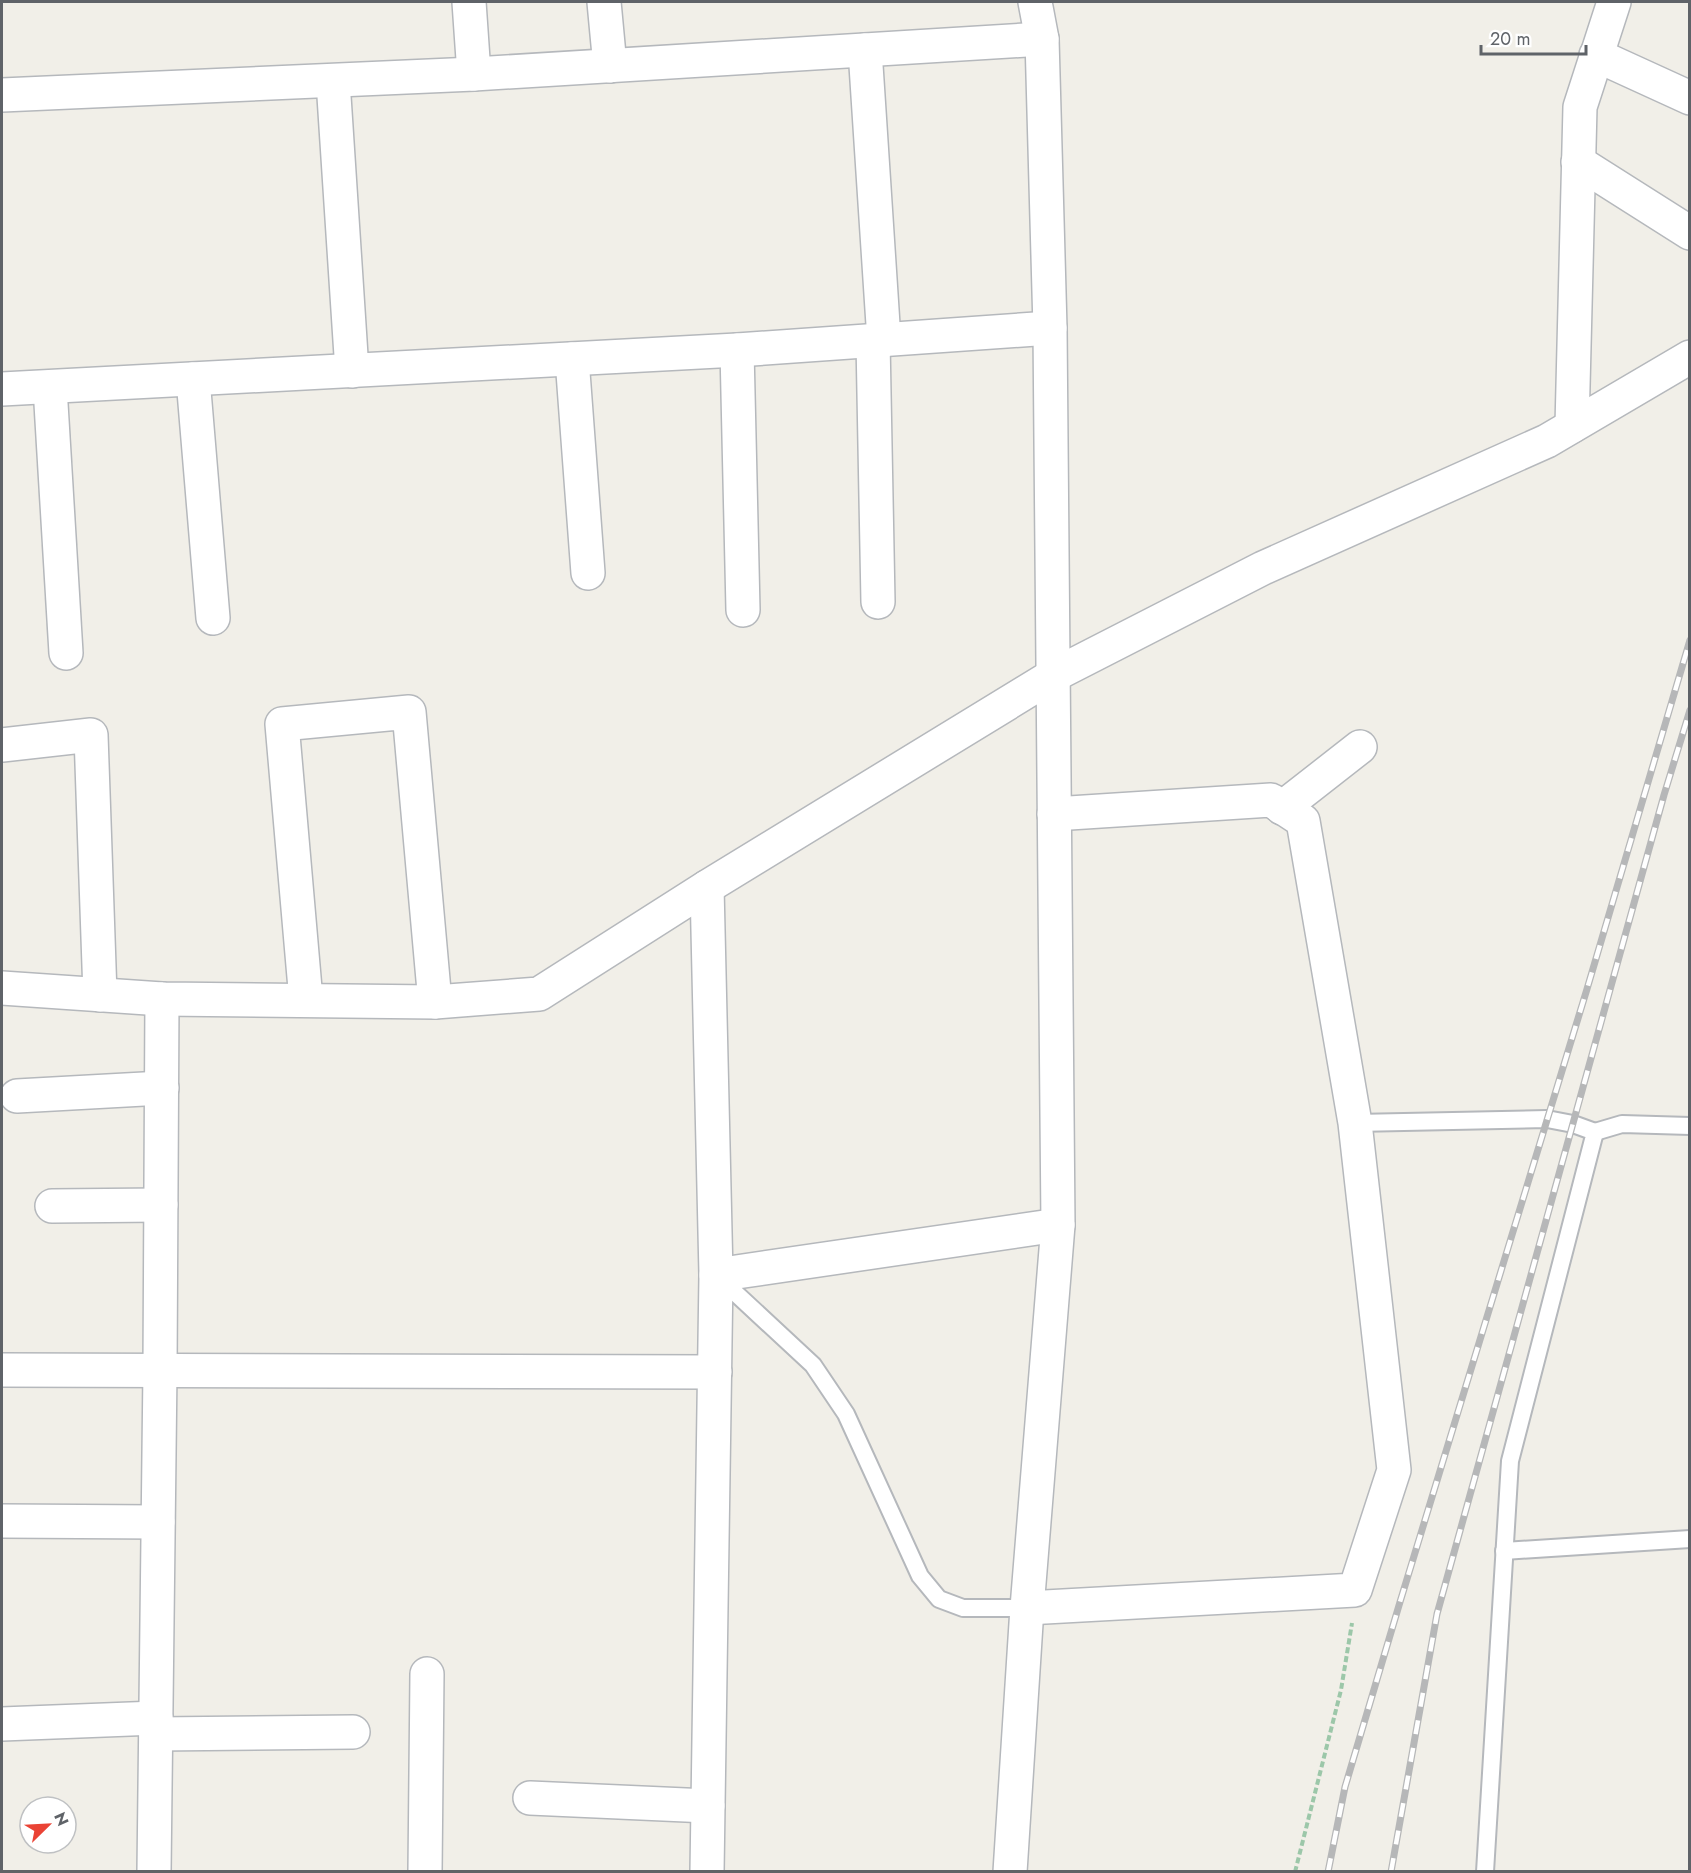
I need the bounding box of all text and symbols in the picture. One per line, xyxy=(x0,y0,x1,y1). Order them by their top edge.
scale bar xyxy=(1481,18,1586,56)
text: 20 m xyxy=(1490,26,1530,52)
north arrow xyxy=(18,1795,78,1855)
text: N xyxy=(48,1809,74,1830)

